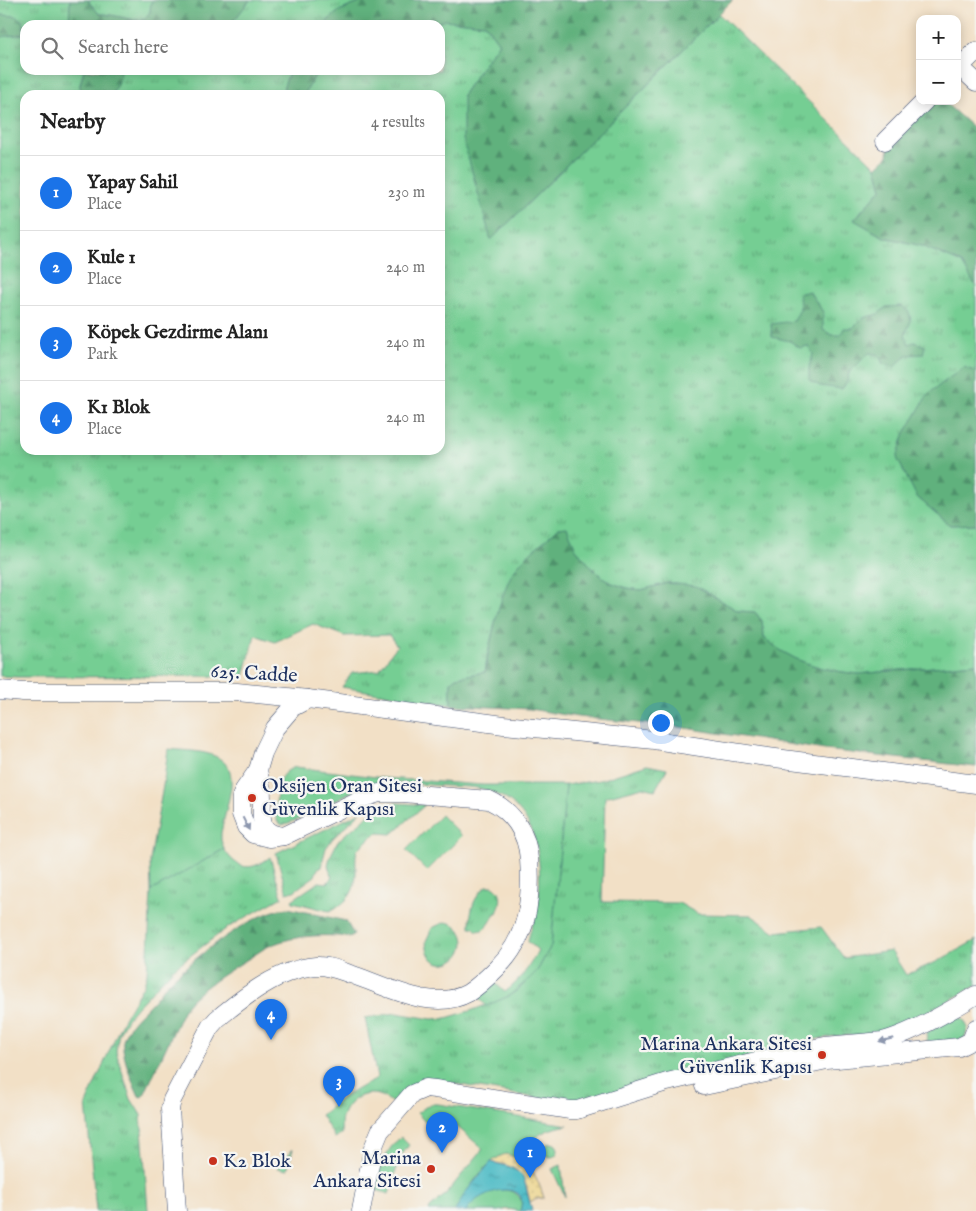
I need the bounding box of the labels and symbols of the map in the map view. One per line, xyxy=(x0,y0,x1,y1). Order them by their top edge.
street label: 625. Cadde xyxy=(210,659,298,689)
your location xyxy=(648,710,674,736)
place label: Oksijen Oran Sitesi Güvenlik Kapısı xyxy=(262,774,422,822)
marker: Oksijen Oran Sitesi Güvenlik Kapısı xyxy=(246,792,258,804)
one-way arrow xyxy=(242,817,250,832)
pin: 4 xyxy=(255,999,287,1040)
place label: Marina Ankara Sitesi Güvenlik Kapısı xyxy=(640,1032,812,1080)
one-way arrow xyxy=(878,1036,893,1044)
marker: Marina Ankara Sitesi Güvenlik Kapısı xyxy=(816,1049,828,1061)
pin: 3 xyxy=(323,1066,355,1107)
pin: 2 xyxy=(426,1112,458,1153)
pin: 1 xyxy=(514,1137,546,1178)
place label: Marina Ankara Sitesi xyxy=(312,1146,421,1194)
place label: K2 Blok xyxy=(223,1149,292,1174)
marker: K2 Blok xyxy=(207,1155,219,1167)
marker: Marina Ankara Sitesi xyxy=(425,1163,437,1175)

